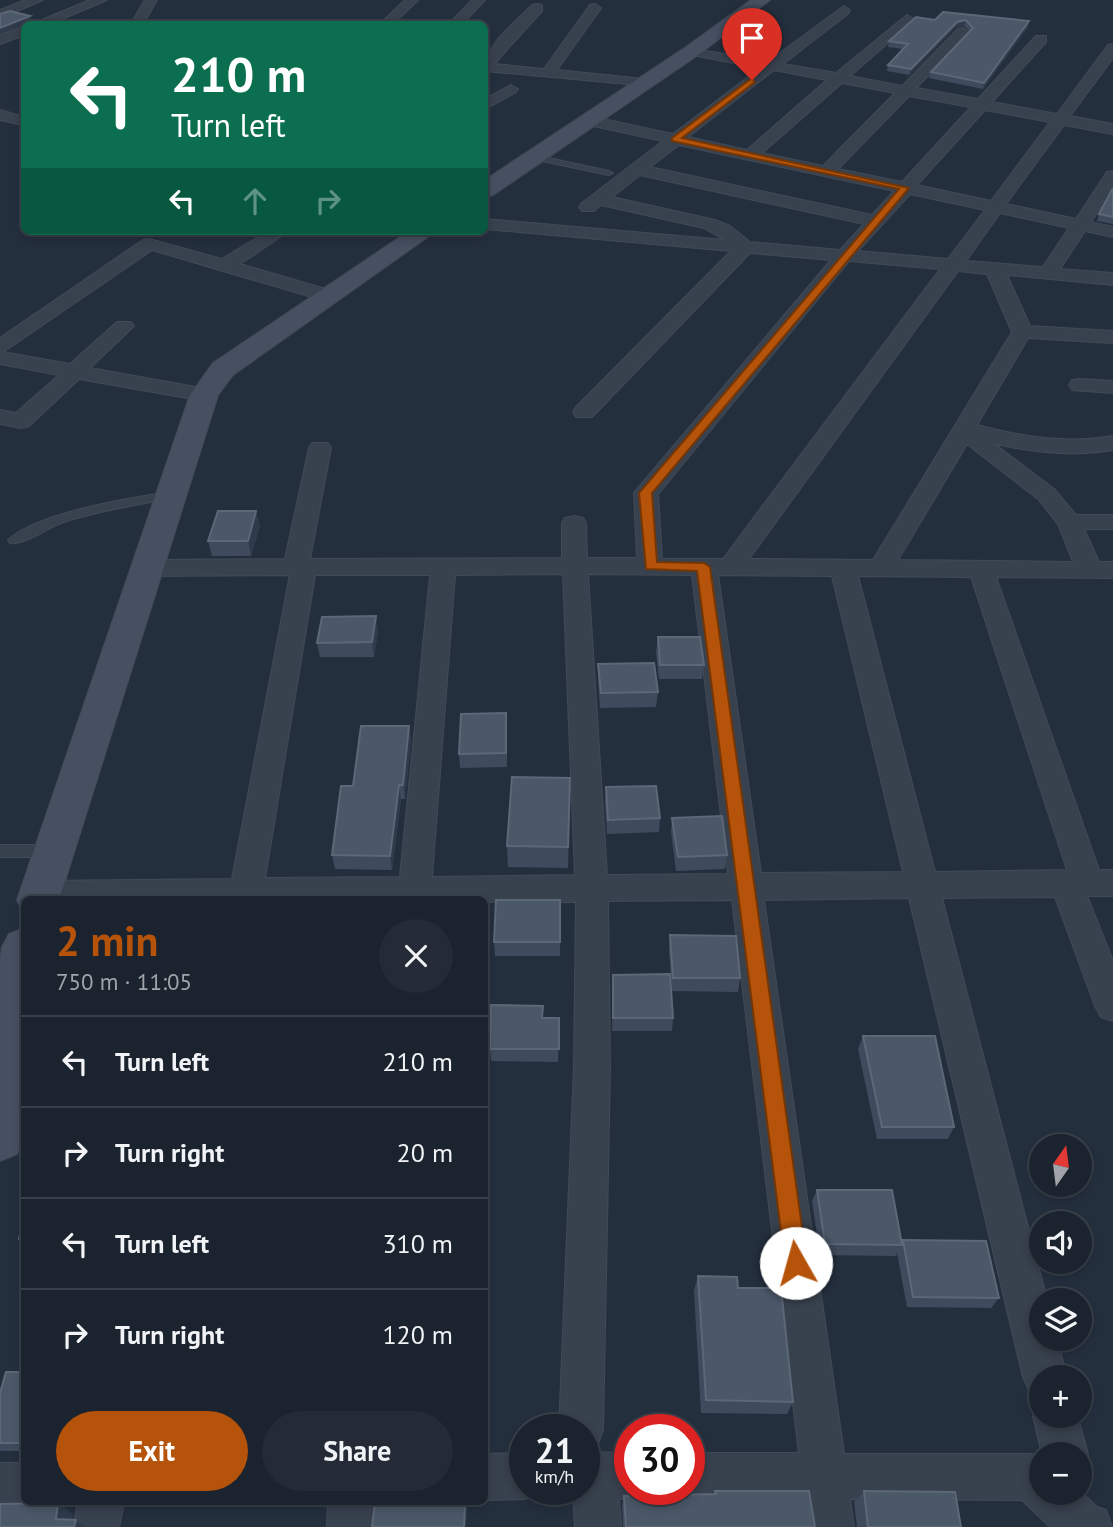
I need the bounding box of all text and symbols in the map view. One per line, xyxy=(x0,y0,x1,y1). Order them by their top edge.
pin xyxy=(722,8,782,80)
icon: arrive xyxy=(733,19,771,57)
text: 210 m xyxy=(171,42,306,106)
icon: left xyxy=(56,49,147,140)
text: Turn left xyxy=(171,104,286,146)
icon: left xyxy=(163,182,201,220)
icon: ahead xyxy=(236,182,274,220)
icon: right xyxy=(309,182,347,220)
text: 2 min xyxy=(56,913,158,968)
button: close xyxy=(379,919,453,993)
text: 750 m · 11:05 xyxy=(56,967,192,996)
icon: left xyxy=(56,1043,94,1081)
text: Turn left xyxy=(115,1045,209,1078)
text: 210 m xyxy=(382,1045,453,1078)
icon: right xyxy=(56,1134,94,1172)
north arrow xyxy=(1029,1134,1092,1197)
map controls xyxy=(1029,1134,1092,1505)
text: Turn right xyxy=(115,1136,224,1169)
text: 20 m xyxy=(397,1136,453,1169)
button: sound xyxy=(1029,1211,1092,1274)
icon: left xyxy=(56,1225,94,1263)
position arrow xyxy=(759,1226,833,1300)
text: Turn left xyxy=(115,1227,209,1260)
text: 310 m xyxy=(382,1227,453,1260)
button: layers xyxy=(1029,1288,1092,1351)
icon: right xyxy=(56,1316,94,1354)
text: Turn right xyxy=(115,1318,224,1351)
text: 120 m xyxy=(382,1318,453,1351)
button: + xyxy=(1029,1365,1092,1428)
button: Exit xyxy=(56,1411,248,1491)
button: Share xyxy=(262,1411,453,1491)
speed limit sign: 30 xyxy=(614,1414,705,1505)
text: 21 xyxy=(535,1427,574,1473)
button: − xyxy=(1029,1442,1092,1505)
text: km/h xyxy=(535,1465,574,1488)

